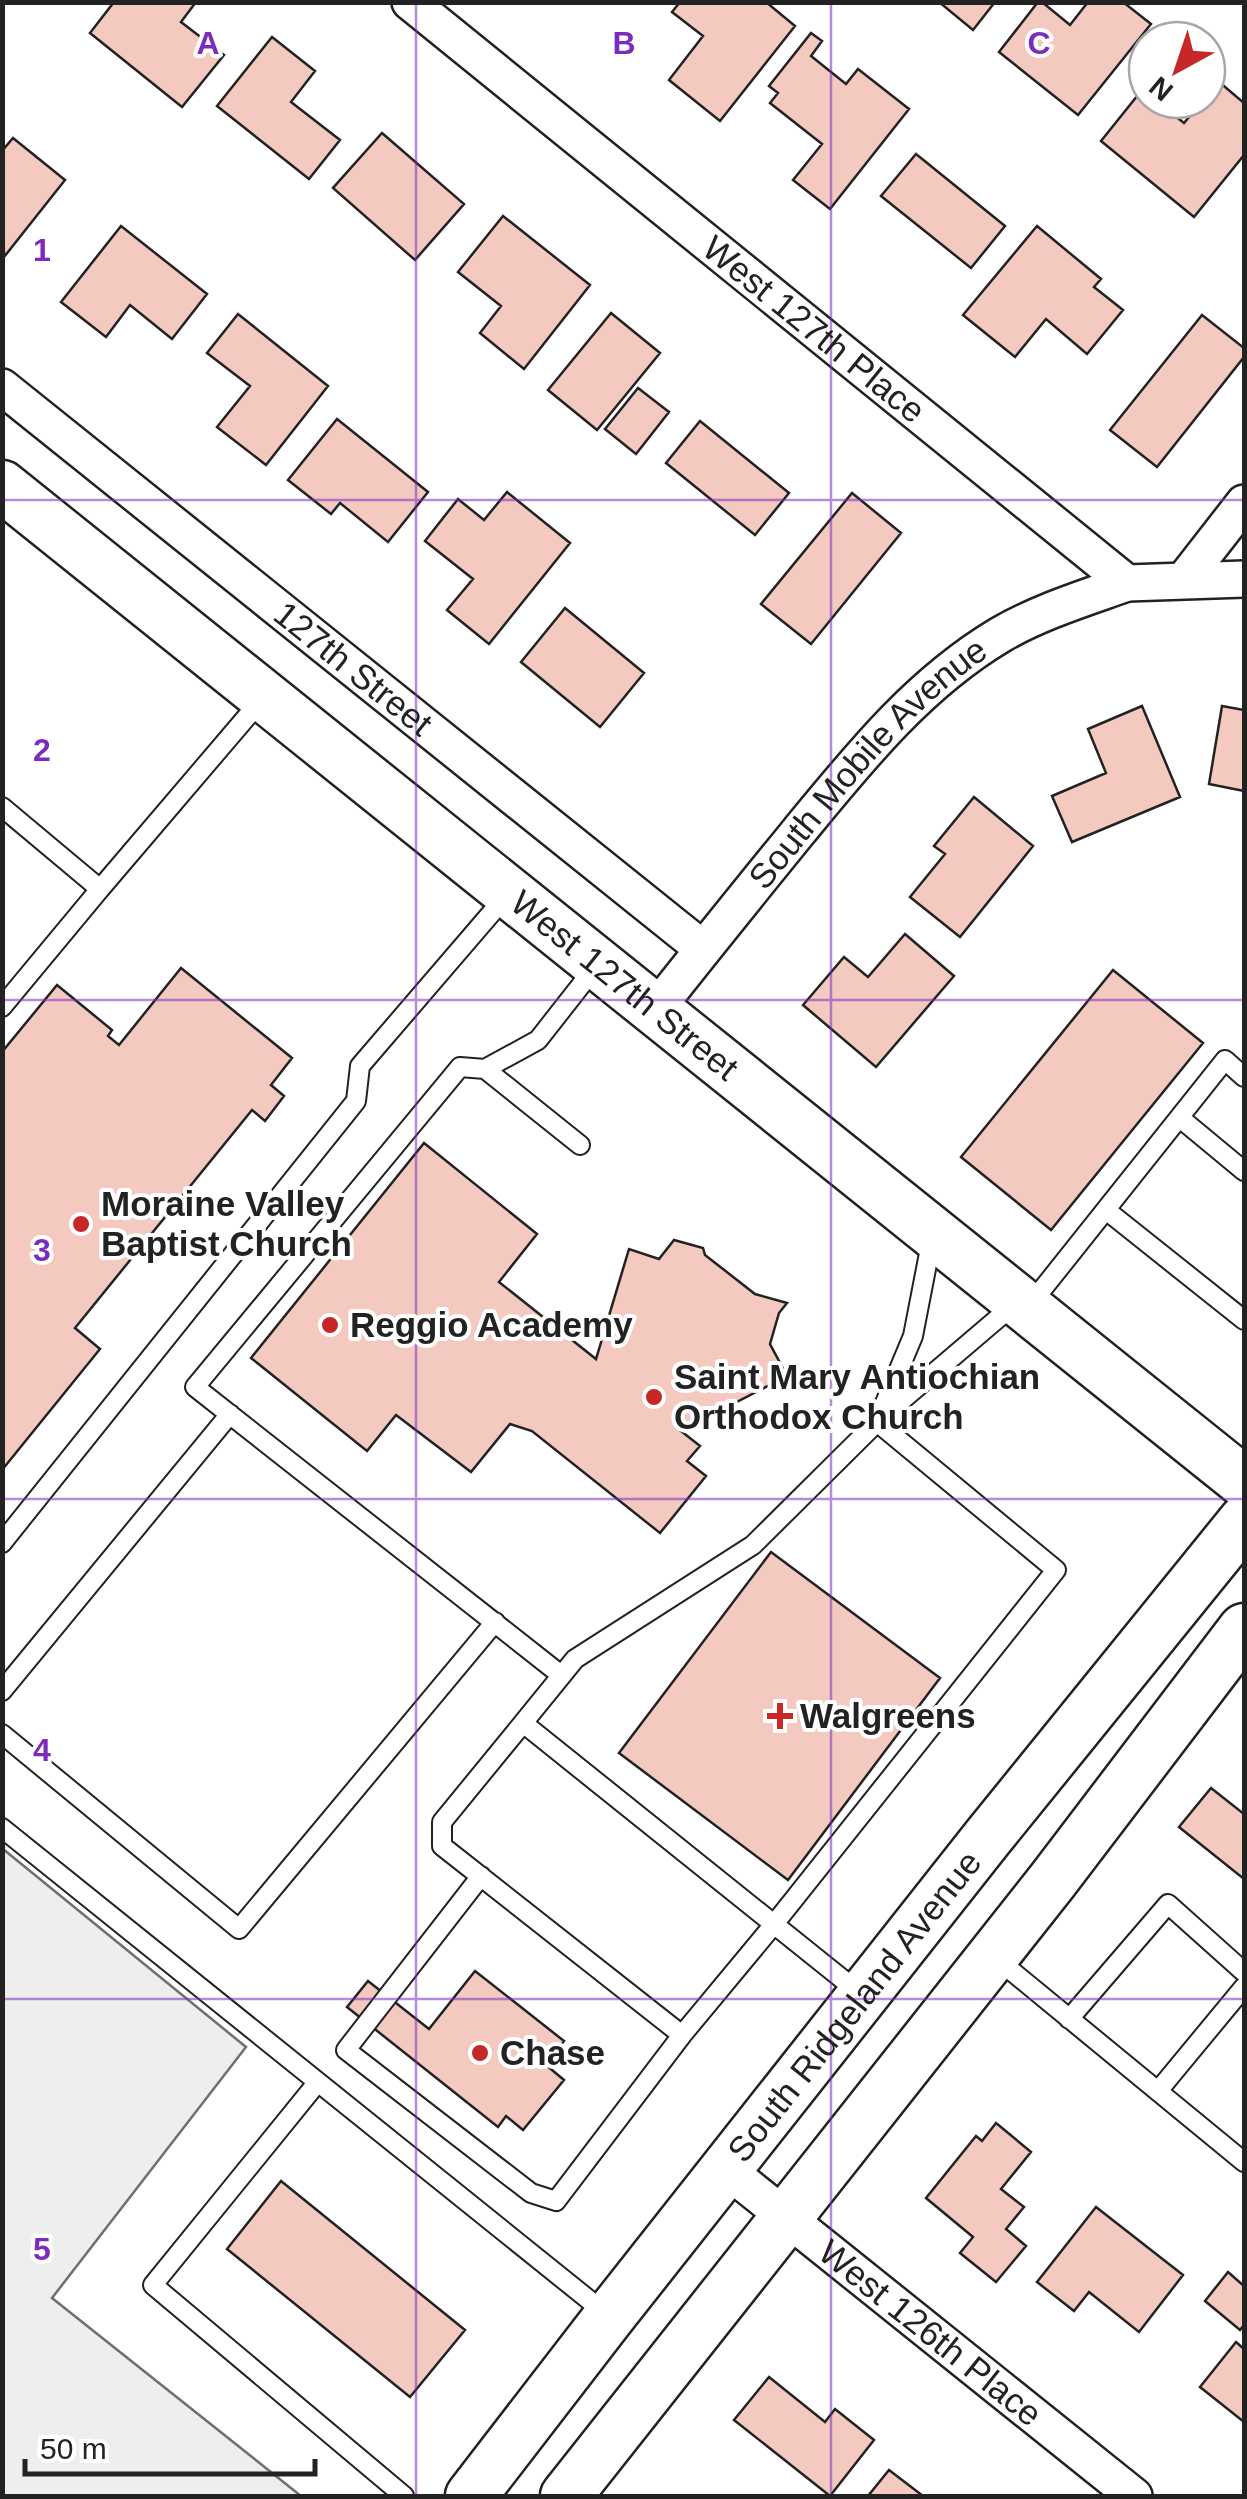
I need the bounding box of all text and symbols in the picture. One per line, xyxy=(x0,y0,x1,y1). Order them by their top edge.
north arrow xyxy=(1127,20,1227,120)
text: A xyxy=(196,25,220,61)
text: B xyxy=(612,25,636,61)
text: C xyxy=(1027,25,1051,61)
text: N xyxy=(1144,70,1179,107)
street label: West 127th Place xyxy=(696,228,933,430)
text: 1 xyxy=(33,232,51,268)
street label: 127th Street xyxy=(267,593,440,743)
street label: South Mobile Avenue xyxy=(740,629,994,896)
text: 2 xyxy=(33,732,51,768)
street label: West 127th Street xyxy=(504,882,746,1088)
place label: Moraine Valley Baptist Church xyxy=(101,1184,352,1263)
marker: Moraine Valley Baptist Church xyxy=(70,1213,92,1235)
text: 3 xyxy=(33,1232,51,1268)
place label: Reggio Academy xyxy=(350,1305,633,1344)
marker: Reggio Academy xyxy=(319,1314,341,1336)
place label: Saint Mary Antiochian Orthodox Church xyxy=(674,1357,1040,1436)
marker: Saint Mary Antiochian Orthodox Church xyxy=(643,1386,665,1408)
place label: Walgreens xyxy=(800,1696,976,1735)
marker: Walgreens xyxy=(769,1705,791,1727)
text: 4 xyxy=(33,1732,51,1768)
street label: South Ridgeland Avenue xyxy=(719,1843,989,2169)
place label: Chase xyxy=(500,2033,605,2072)
marker: Chase xyxy=(469,2042,491,2064)
text: 5 xyxy=(33,2231,51,2267)
street label: West 126th Place xyxy=(812,2232,1050,2433)
scale bar xyxy=(25,2414,315,2476)
text: 50 m xyxy=(40,2432,107,2465)

